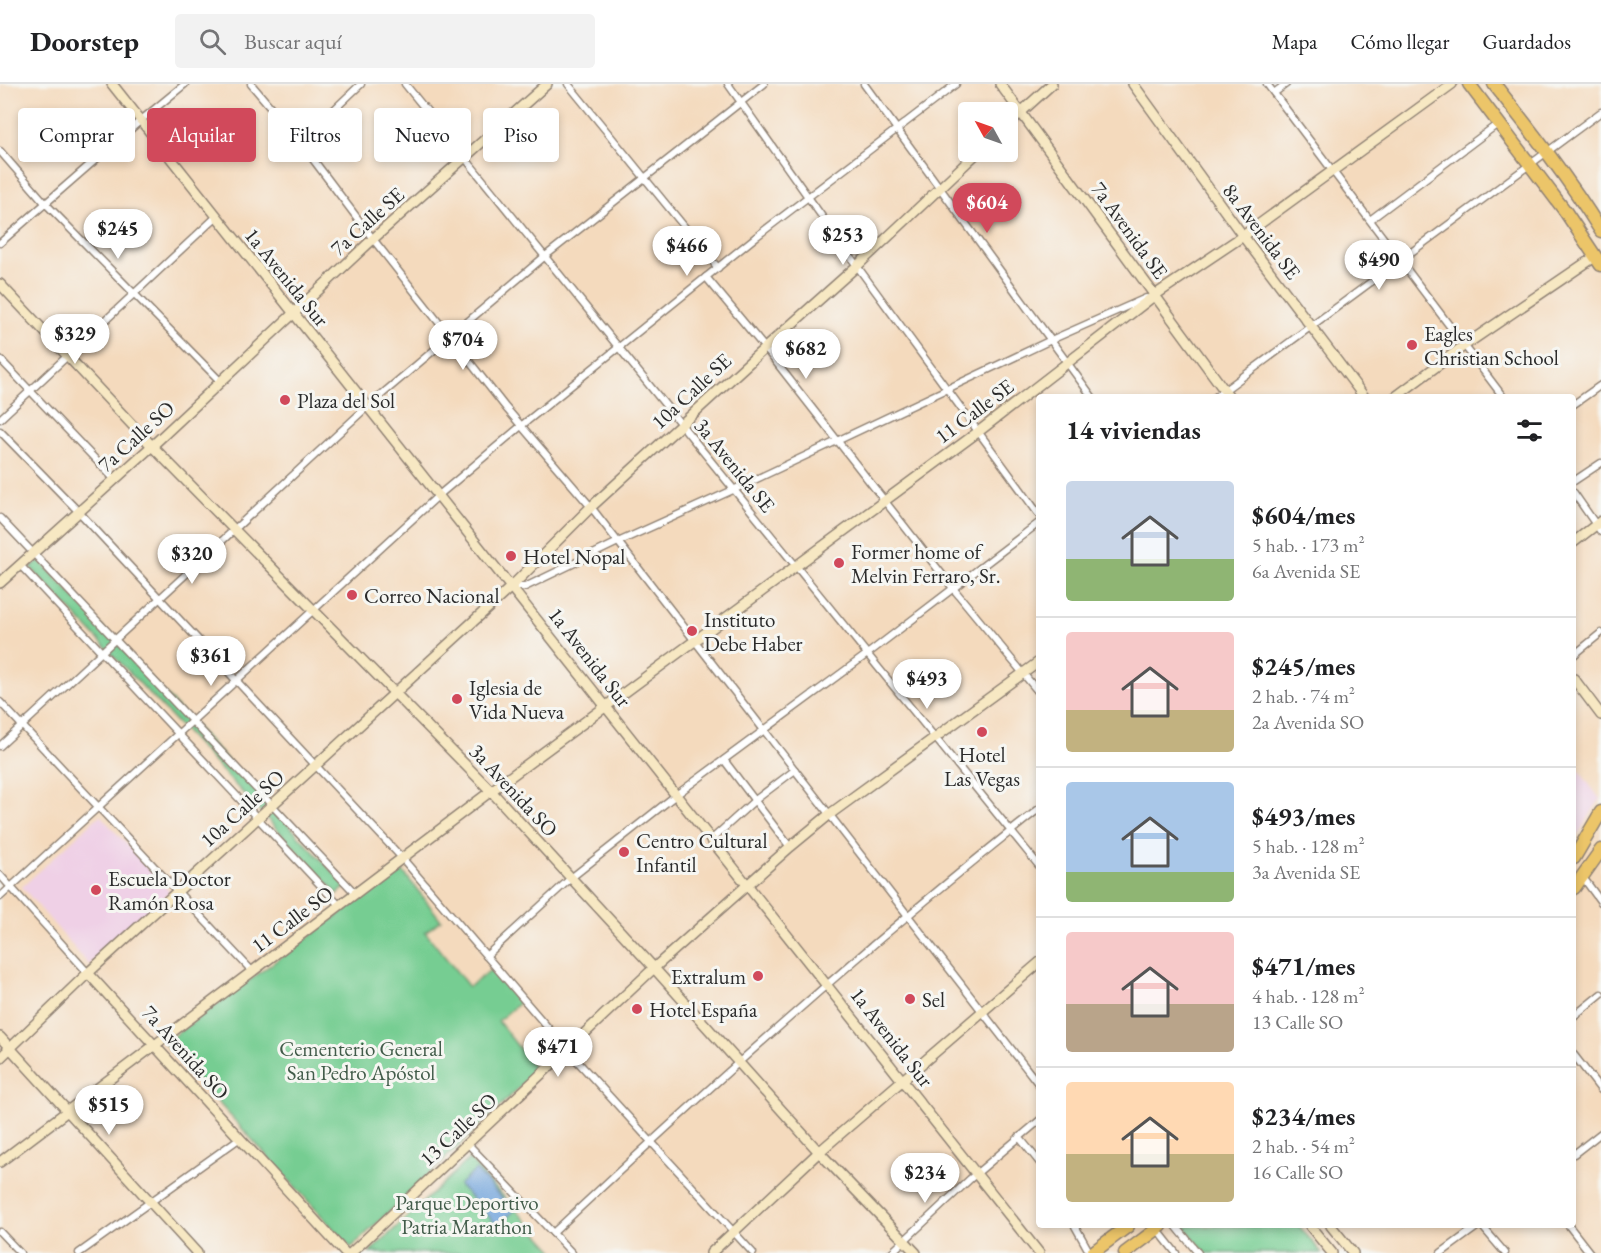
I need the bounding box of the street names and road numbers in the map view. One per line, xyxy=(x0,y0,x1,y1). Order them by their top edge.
street label: 7a Avenida SE xyxy=(1086,176,1174,284)
street label: 8a Avenida SE xyxy=(1217,177,1307,285)
street label: 7a Calle SE xyxy=(325,181,410,261)
street label: 1a Avenida Sur xyxy=(239,222,335,332)
street label: 10a Calle SE xyxy=(645,347,737,435)
street label: 11 Calle SE xyxy=(929,373,1019,449)
street label: 7a Calle SO xyxy=(92,394,180,478)
street label: 3a Avenida SE xyxy=(689,412,781,518)
street label: 1a Avenida Sur xyxy=(542,601,638,713)
street label: 3a Avenida SO xyxy=(464,738,564,842)
street label: 10a Calle SO xyxy=(194,763,290,853)
street label: 11 Calle SO xyxy=(246,879,338,959)
street label: 1a Avenida Sur xyxy=(844,981,940,1093)
street label: 7a Avenida SO xyxy=(137,999,235,1105)
street label: 13 Calle SO xyxy=(414,1086,502,1172)

